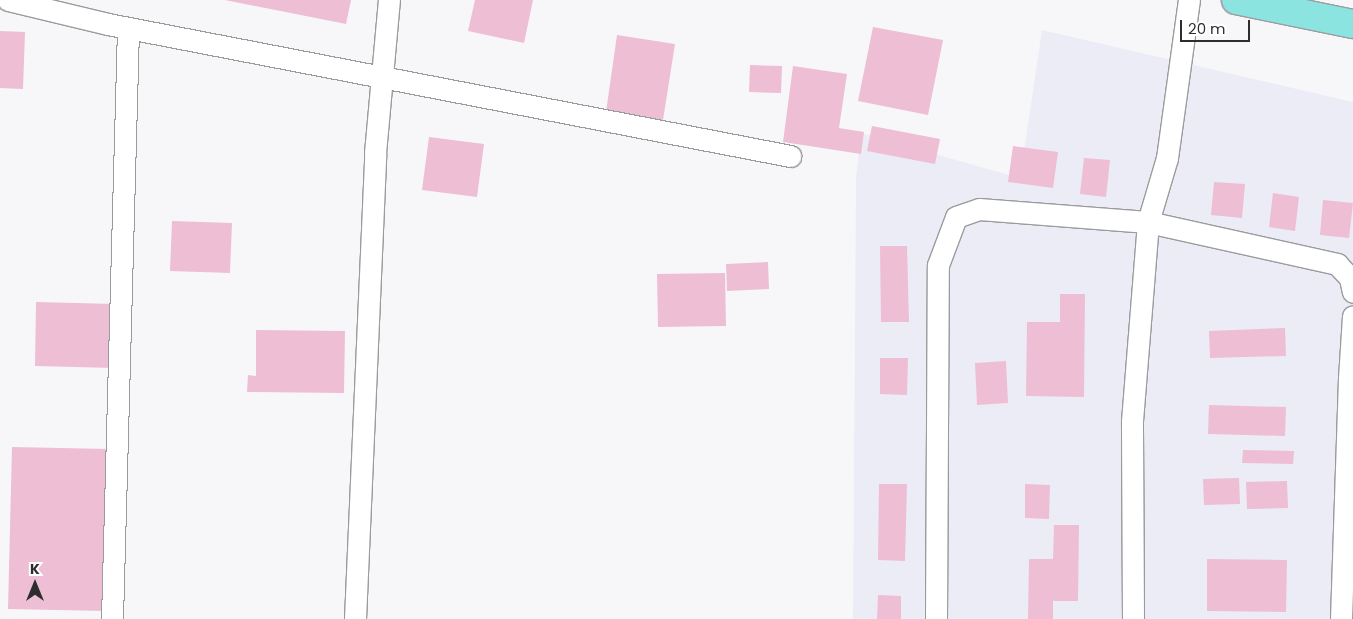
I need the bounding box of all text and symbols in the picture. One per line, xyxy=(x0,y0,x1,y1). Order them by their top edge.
scale bar xyxy=(1183,10,1253,42)
text: 20 m xyxy=(1188,18,1226,39)
north arrow xyxy=(10,559,60,609)
text: K xyxy=(30,559,40,579)

